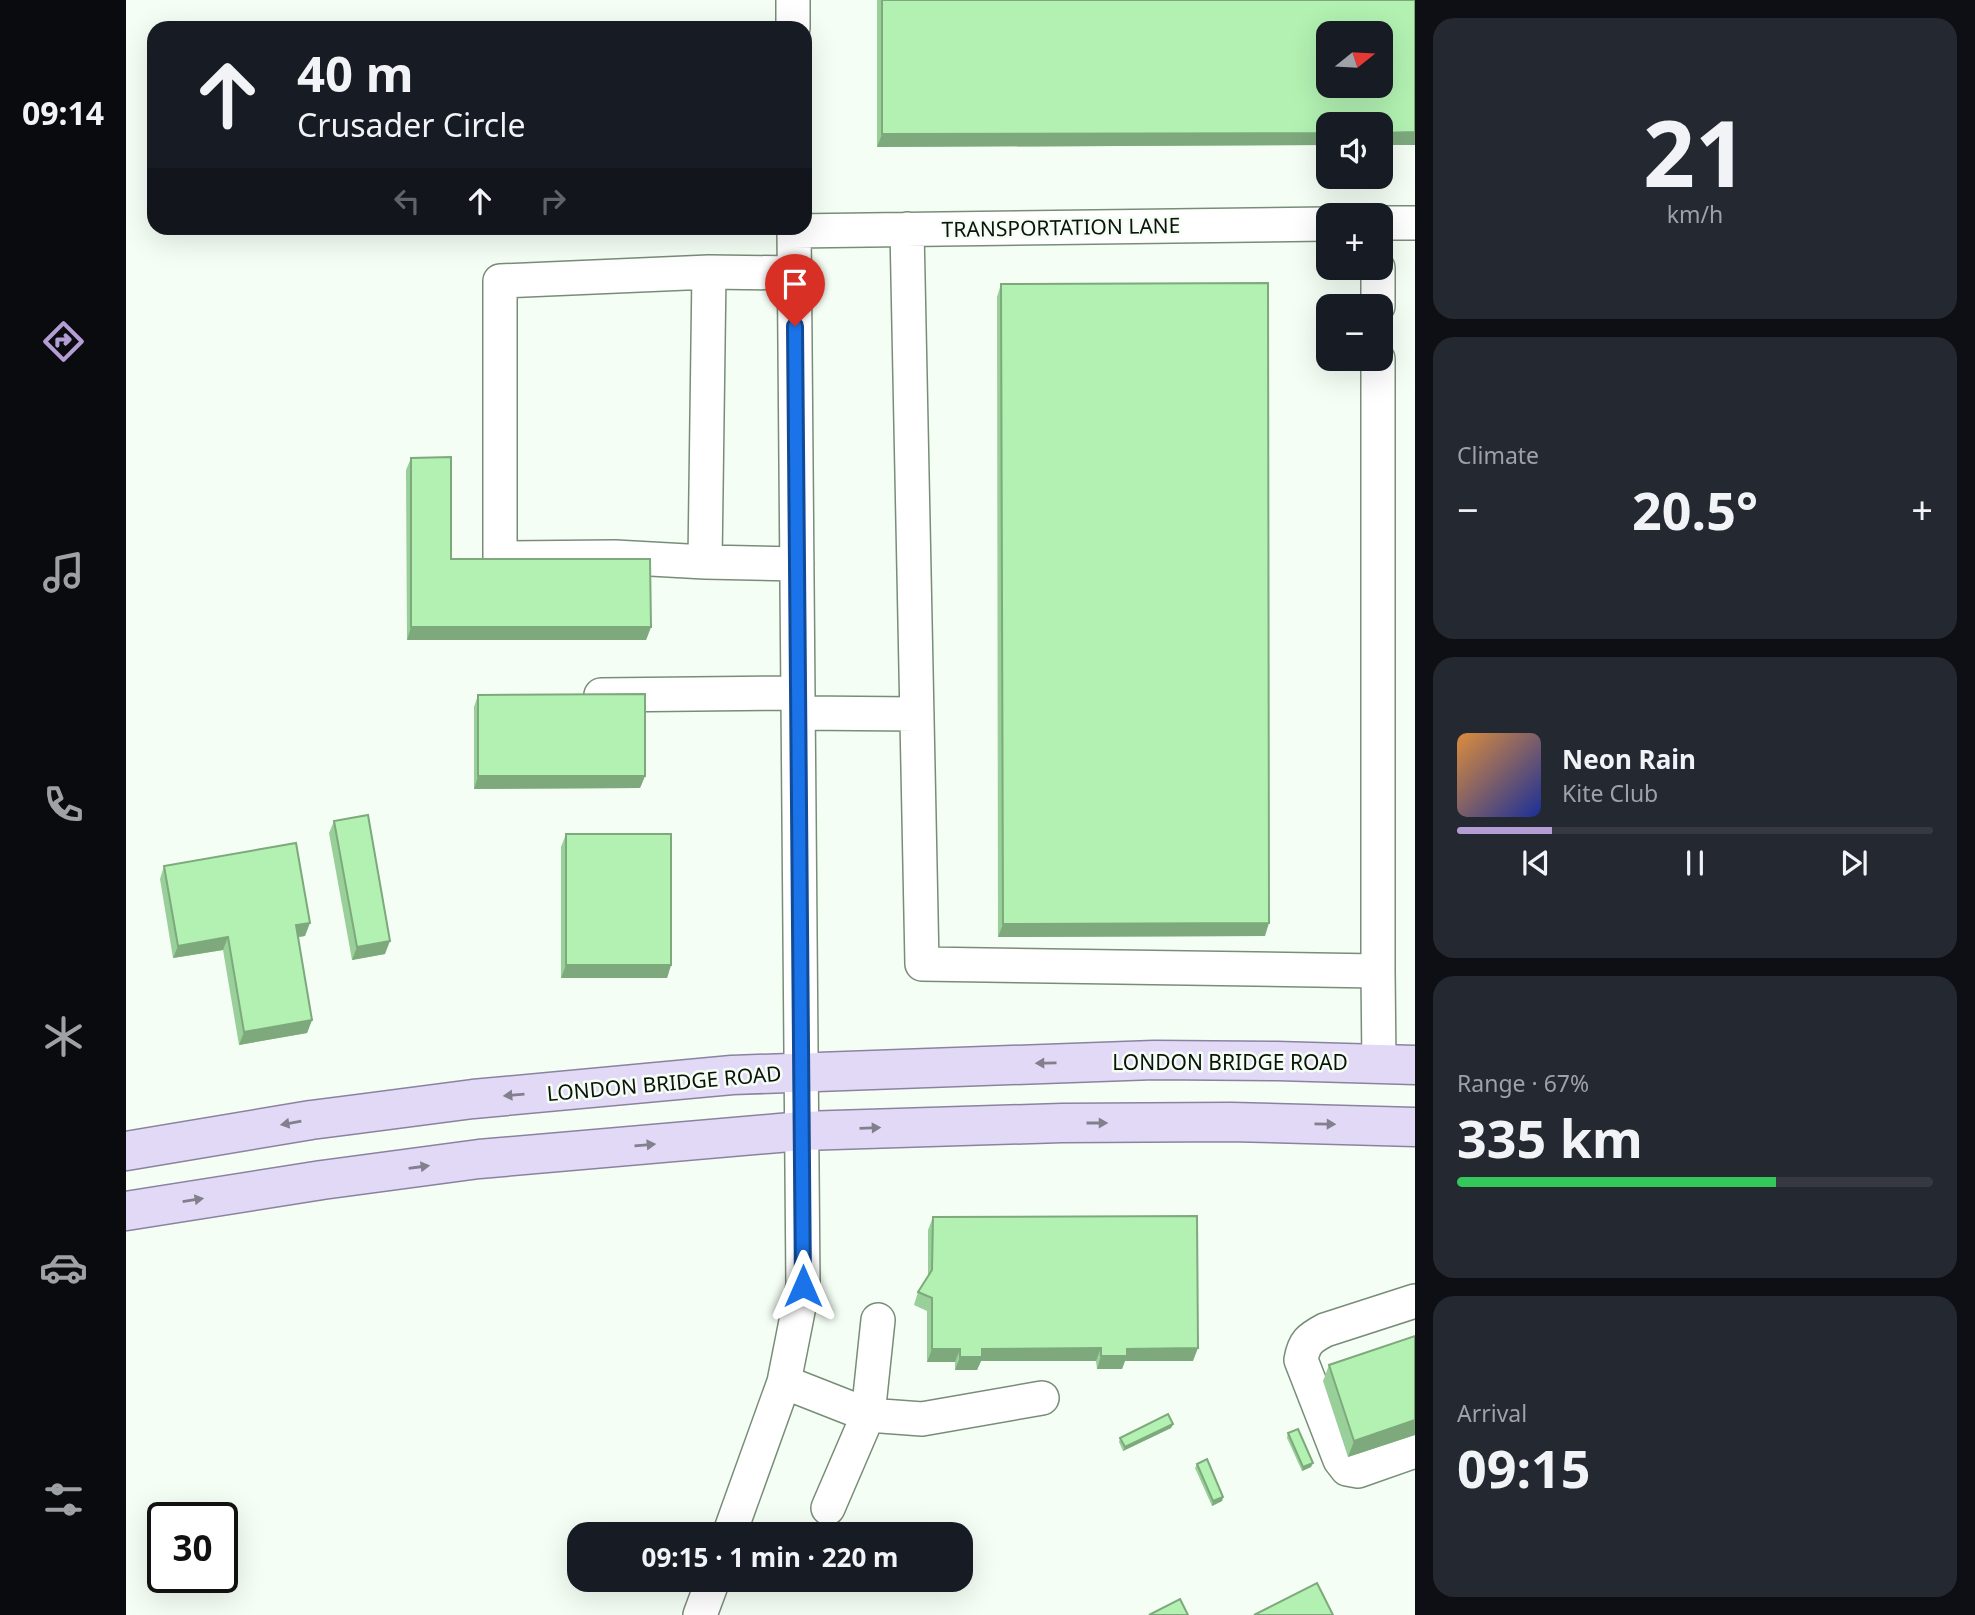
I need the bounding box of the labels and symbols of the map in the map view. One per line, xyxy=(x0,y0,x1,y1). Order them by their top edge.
north arrow xyxy=(1316,21,1393,98)
street label: TRANSPORTATION LANE xyxy=(941,211,1181,243)
pin xyxy=(765,254,825,326)
street label: LONDON BRIDGE ROAD xyxy=(1112,1048,1348,1076)
one-way arrow xyxy=(1035,1057,1057,1069)
street label: LONDON BRIDGE ROAD xyxy=(545,1059,783,1107)
one-way arrow xyxy=(503,1090,525,1101)
one-way arrow xyxy=(1087,1117,1109,1129)
one-way arrow xyxy=(280,1118,302,1129)
one-way arrow xyxy=(1314,1118,1336,1130)
one-way arrow xyxy=(859,1122,881,1133)
one-way arrow xyxy=(634,1139,656,1150)
one-way arrow xyxy=(408,1162,430,1173)
one-way arrow xyxy=(183,1194,205,1205)
position arrow xyxy=(766,1249,840,1323)
speed limit sign: 30 xyxy=(147,1502,238,1593)

